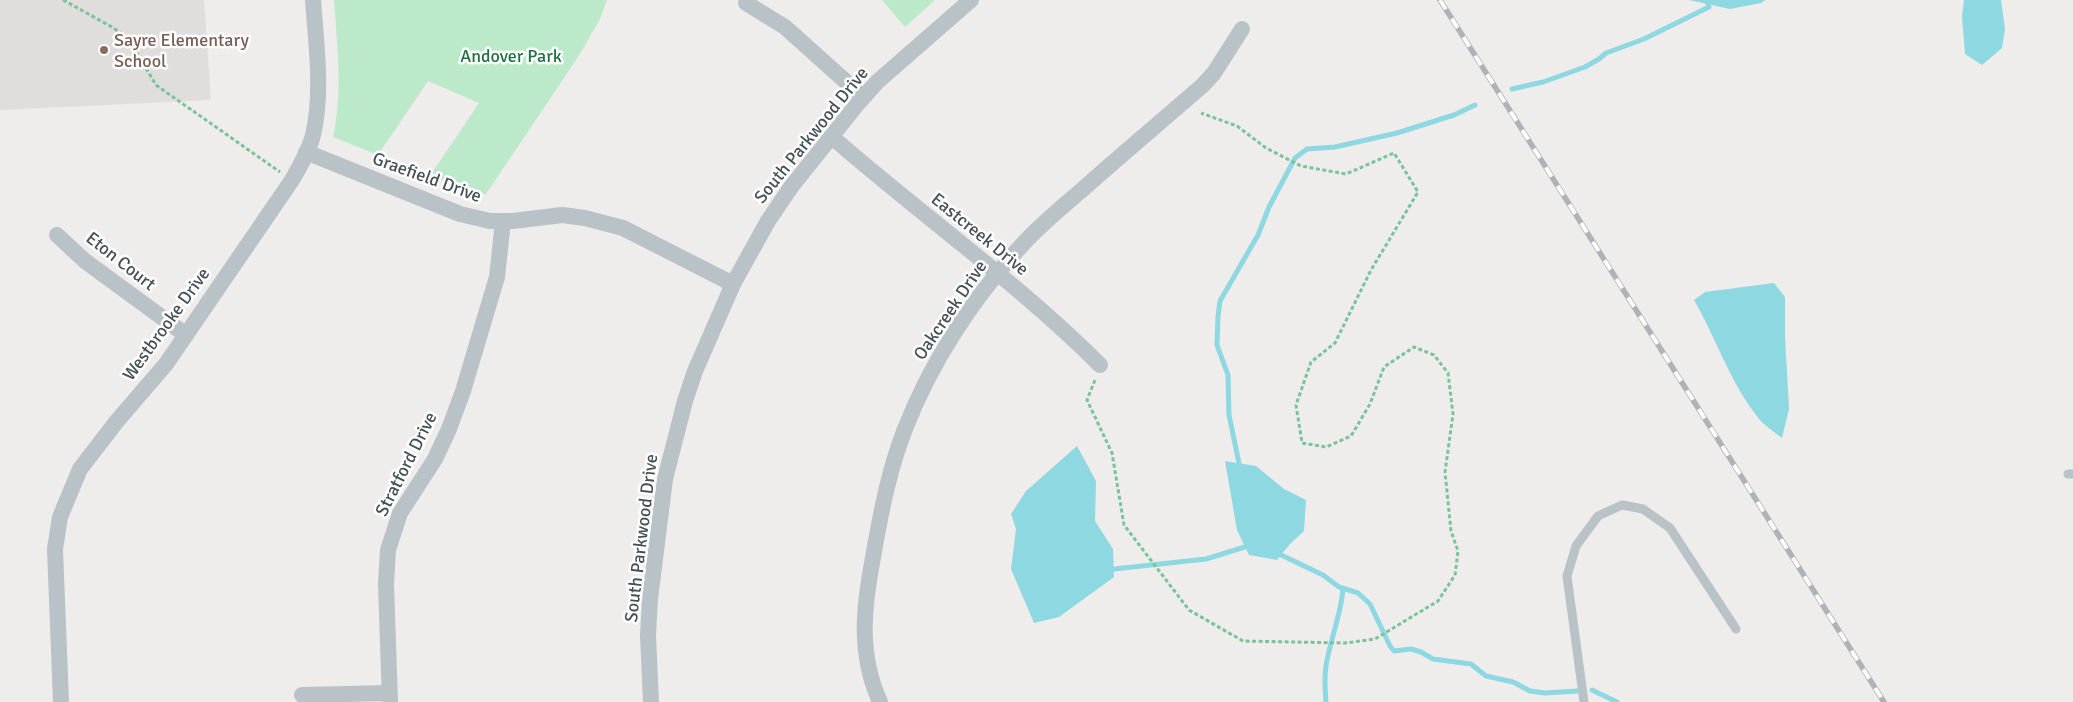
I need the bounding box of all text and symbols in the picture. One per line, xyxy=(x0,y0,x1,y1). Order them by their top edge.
place label: Sayre Elementary School xyxy=(114,29,250,72)
marker: Sayre Elementary School xyxy=(98,44,110,56)
park label: Andover Park xyxy=(460,45,562,67)
street label: South Parkwood Drive xyxy=(749,62,873,208)
street label: Graefield Drive xyxy=(369,147,485,207)
street label: Eastcreek Drive xyxy=(927,188,1033,280)
street label: Eton Court xyxy=(82,227,160,295)
street label: Oakcreek Drive xyxy=(909,256,991,364)
street label: Westbrooke Drive xyxy=(118,263,214,385)
street label: Stratford Drive xyxy=(370,408,442,520)
street label: South Parkwood Drive xyxy=(620,453,662,623)

